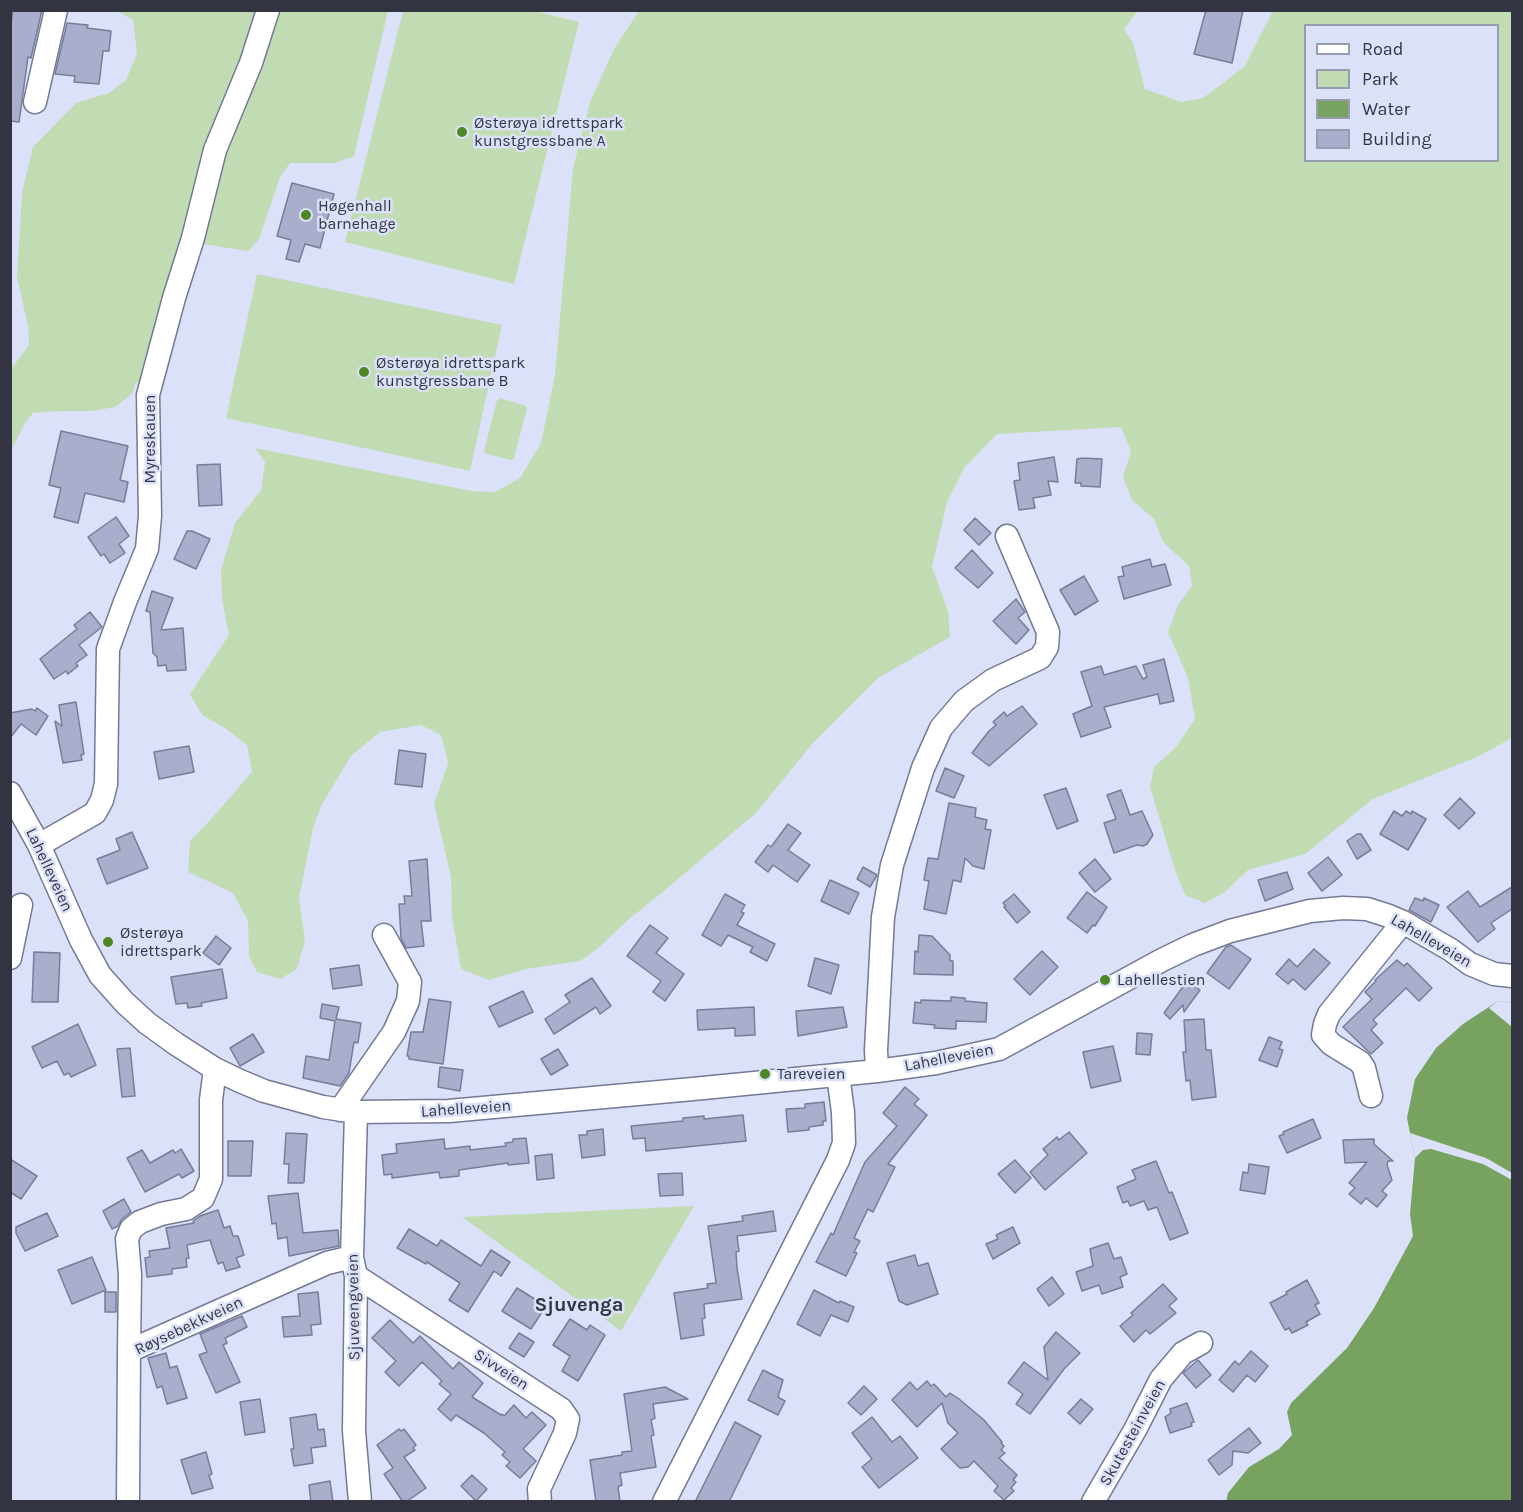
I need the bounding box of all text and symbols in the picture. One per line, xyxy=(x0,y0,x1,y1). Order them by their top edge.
legend xyxy=(1304,24,1499,162)
text: Road xyxy=(1362,38,1403,60)
text: Park xyxy=(1362,68,1399,90)
text: Water xyxy=(1362,98,1410,120)
place label: Østerøya idrettspark kunstgressbane A xyxy=(474,113,623,151)
marker: Østerøya idrettspark kunstgressbane A xyxy=(455,125,469,139)
text: Building xyxy=(1362,128,1432,150)
place label: Høgenhall barnehage xyxy=(318,196,396,234)
marker: Høgenhall barnehage xyxy=(299,208,313,222)
place label: Østerøya idrettspark kunstgressbane B xyxy=(376,353,525,391)
marker: Østerøya idrettspark kunstgressbane B xyxy=(357,365,371,379)
street label: Myreskauen xyxy=(140,395,160,483)
street label: Lahelleveien xyxy=(21,825,77,915)
street label: Lahelleveien xyxy=(1387,910,1475,972)
place label: Østerøya idrettspark xyxy=(120,923,202,961)
marker: Østerøya idrettspark xyxy=(101,935,115,949)
place label: Lahellestien xyxy=(1117,970,1205,990)
marker: Lahellestien xyxy=(1098,973,1112,987)
street label: Lahelleveien xyxy=(903,1040,995,1076)
place label: Tareveien xyxy=(777,1064,845,1084)
marker: Tareveien xyxy=(758,1067,772,1081)
street label: Lahelleveien xyxy=(420,1096,512,1122)
street label: Sjuveengveien xyxy=(343,1254,365,1360)
street label: Røysebekkveien xyxy=(132,1293,246,1359)
district label: Sjuvenga xyxy=(535,1293,623,1317)
street label: Sivveien xyxy=(470,1345,532,1395)
street label: Skutesteinveien xyxy=(1096,1376,1170,1490)

